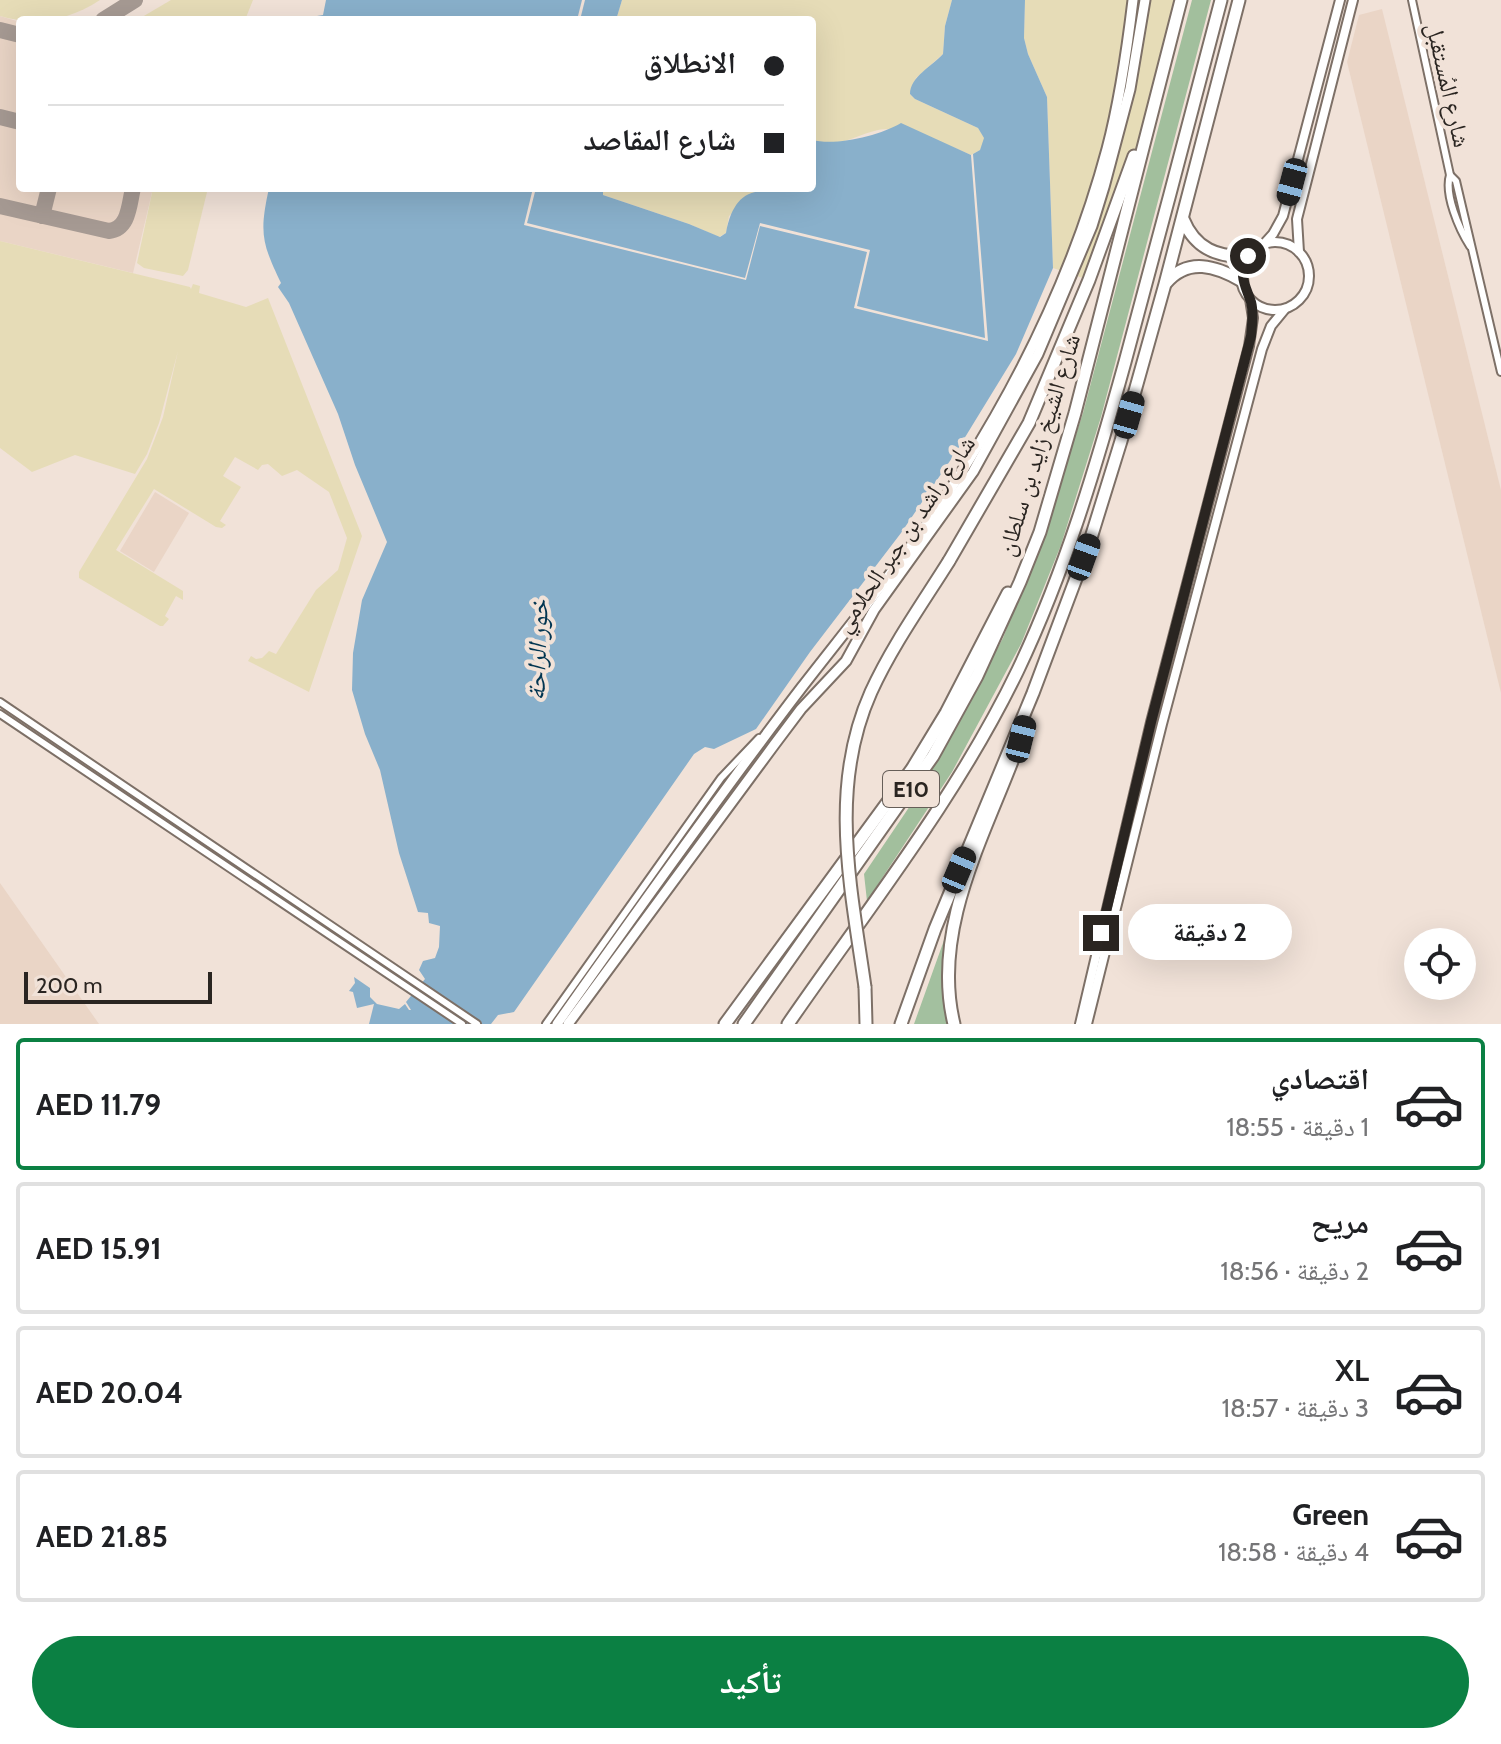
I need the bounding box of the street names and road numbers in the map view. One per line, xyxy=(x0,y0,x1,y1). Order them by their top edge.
street label: شارع المُستقبل xyxy=(1419,20,1477,150)
street label: شارع الشيخ زايد بن سلطان xyxy=(991,330,1087,560)
street label: شارع راشد بن جبر الحلامي xyxy=(828,430,985,640)
road number: E10 xyxy=(883,771,939,807)

